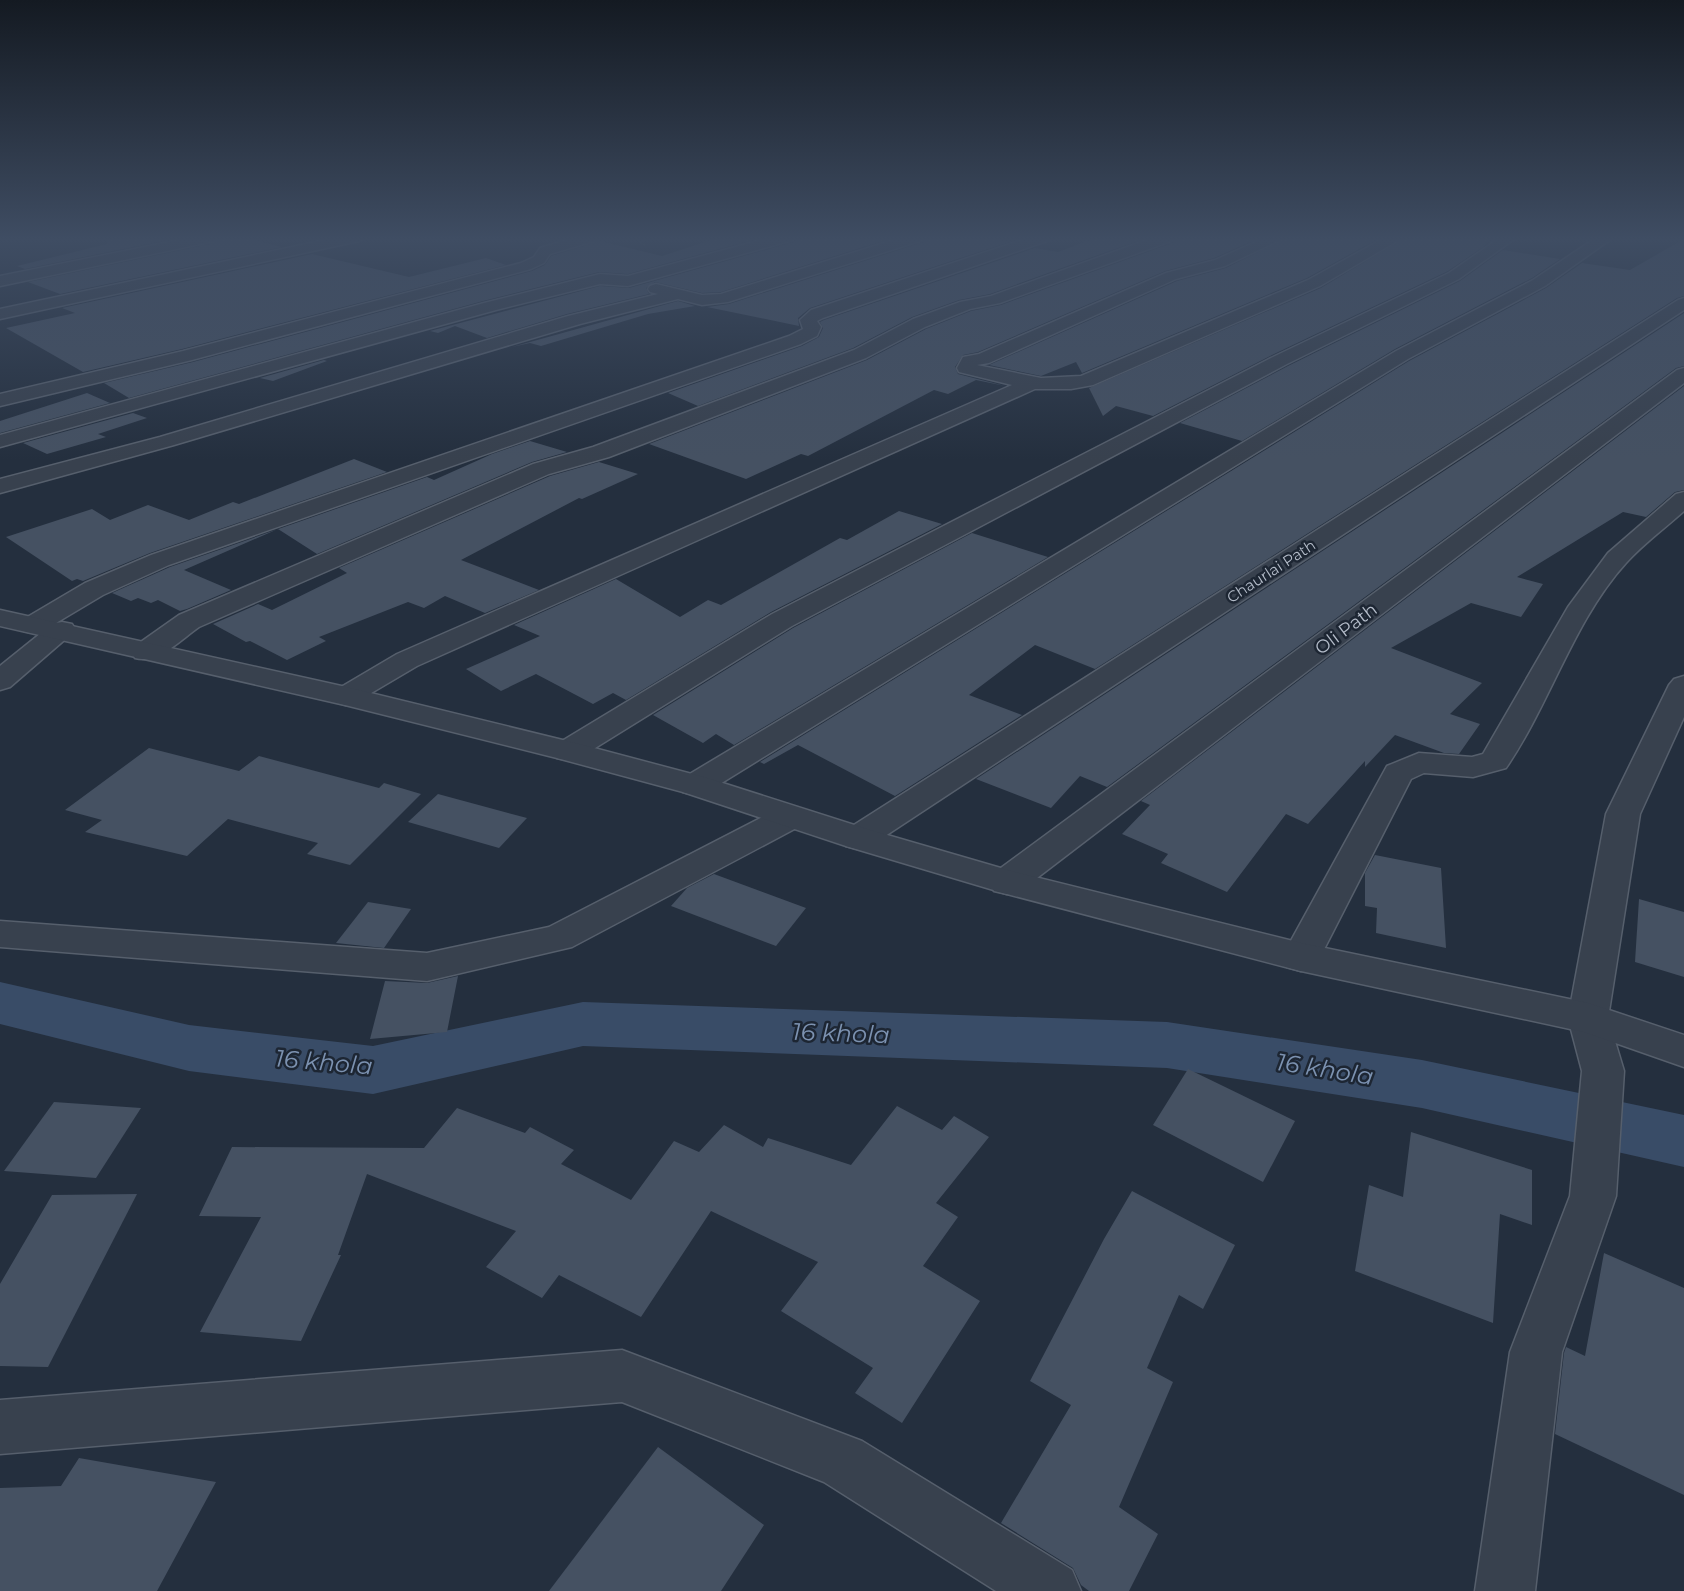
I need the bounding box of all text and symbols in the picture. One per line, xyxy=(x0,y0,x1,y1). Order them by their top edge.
street label: Chaurlai Path xyxy=(1223,535,1319,607)
street label: Oli Path xyxy=(1311,598,1381,660)
water label: 16 khola xyxy=(792,1017,890,1049)
water label: 16 khola xyxy=(274,1043,374,1081)
water label: 16 khola xyxy=(1274,1047,1376,1091)

